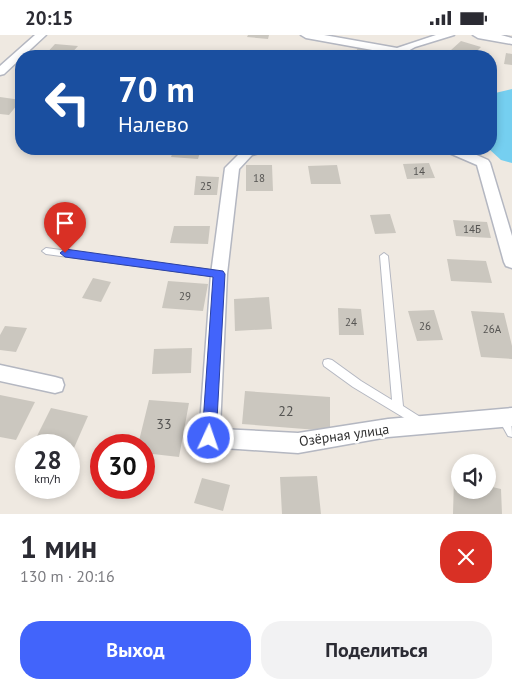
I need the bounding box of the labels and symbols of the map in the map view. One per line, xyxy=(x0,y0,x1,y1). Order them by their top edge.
house number: 14 xyxy=(413,164,425,178)
house number: 18 xyxy=(253,171,265,185)
house number: 25 xyxy=(200,179,212,193)
pin xyxy=(44,202,86,253)
house number: 14Б xyxy=(463,222,481,236)
house number: 29 xyxy=(179,289,191,303)
house number: 24 xyxy=(345,315,357,329)
house number: 26 xyxy=(419,319,431,333)
house number: 26А xyxy=(483,322,502,336)
house number: 22 xyxy=(278,402,294,420)
position arrow xyxy=(182,411,234,463)
house number: 33 xyxy=(156,415,172,433)
street label: Озёрная улица xyxy=(298,420,390,450)
speed limit sign: 30 xyxy=(90,434,155,499)

